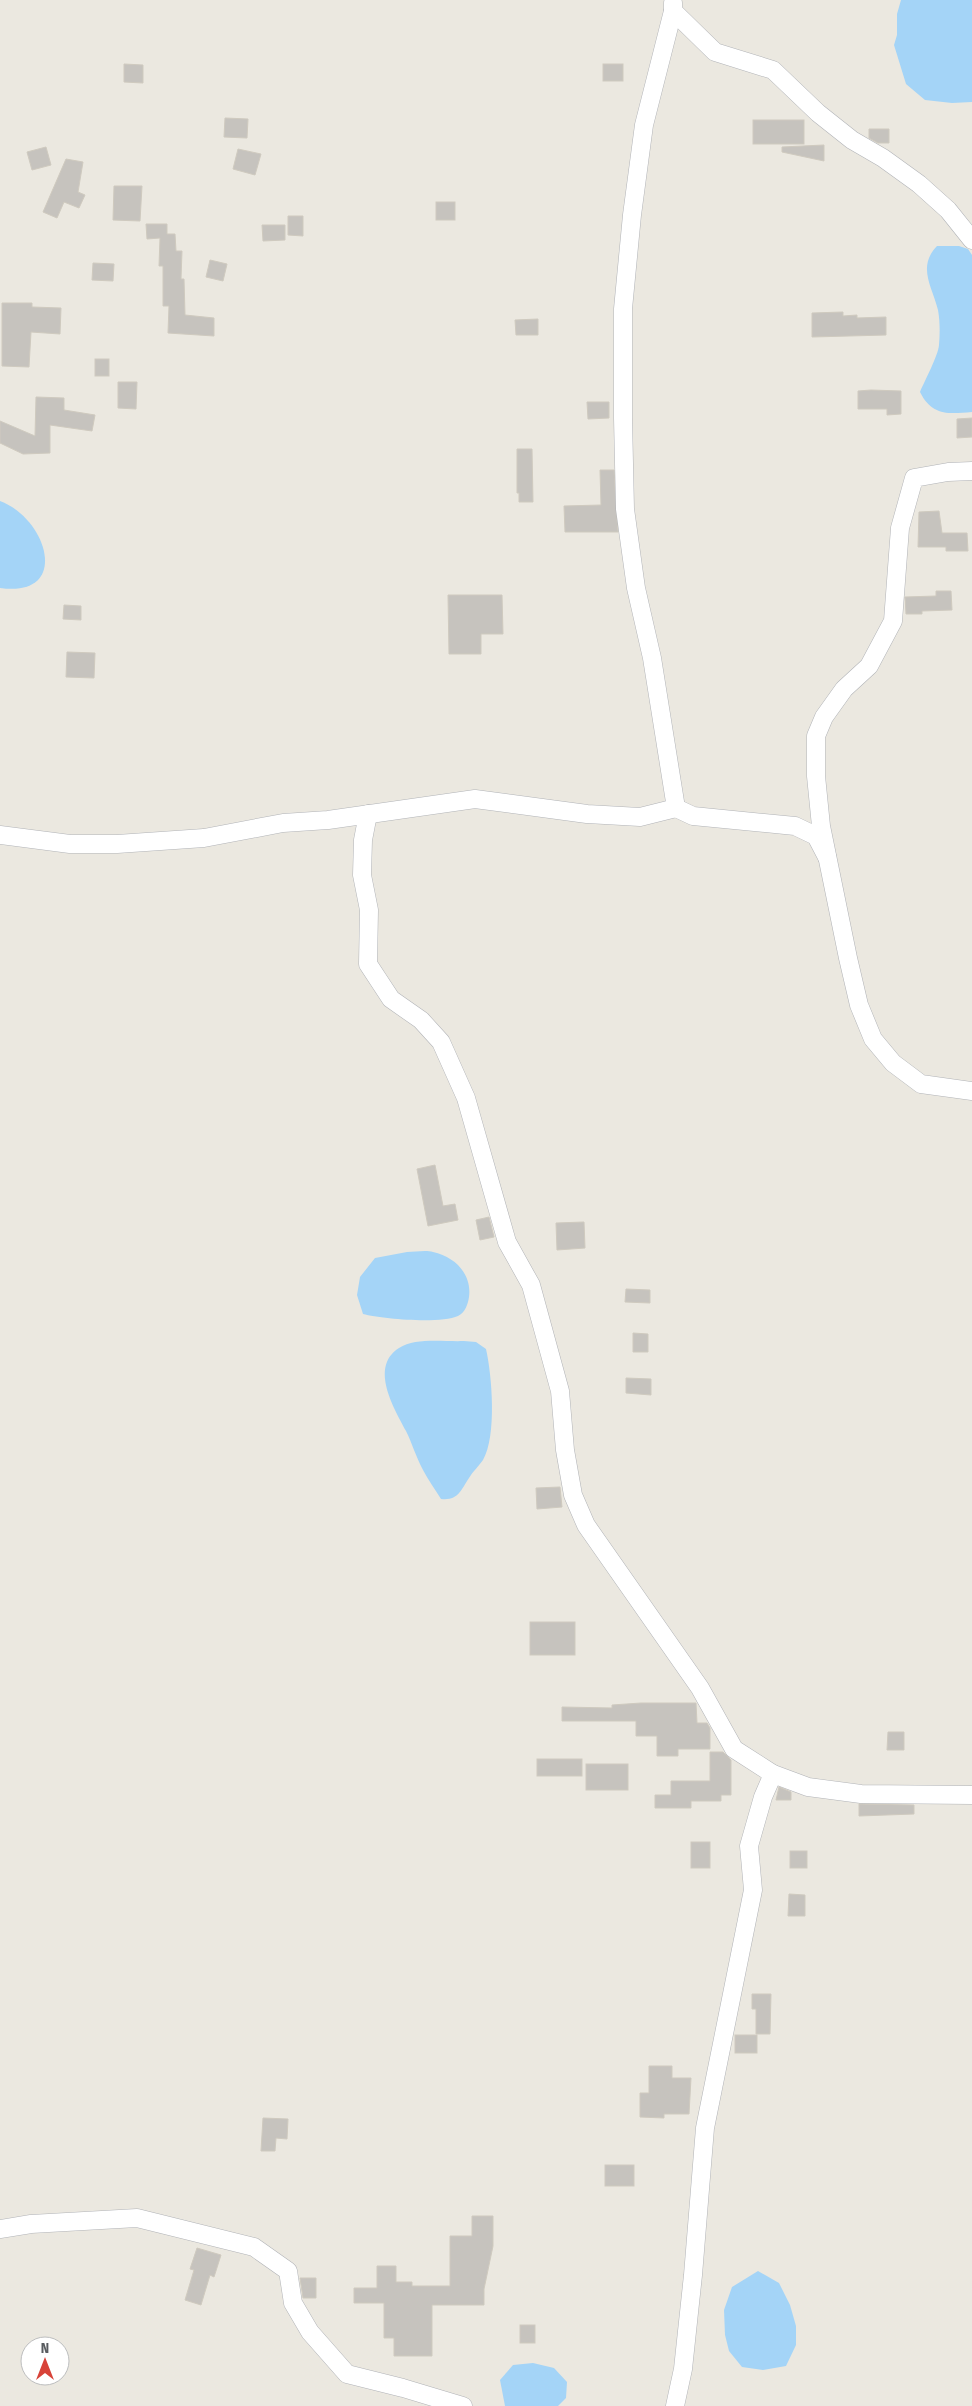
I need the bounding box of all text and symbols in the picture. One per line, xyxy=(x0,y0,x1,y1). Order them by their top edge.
north arrow xyxy=(20,2336,70,2386)
text: N xyxy=(41,2340,49,2357)

